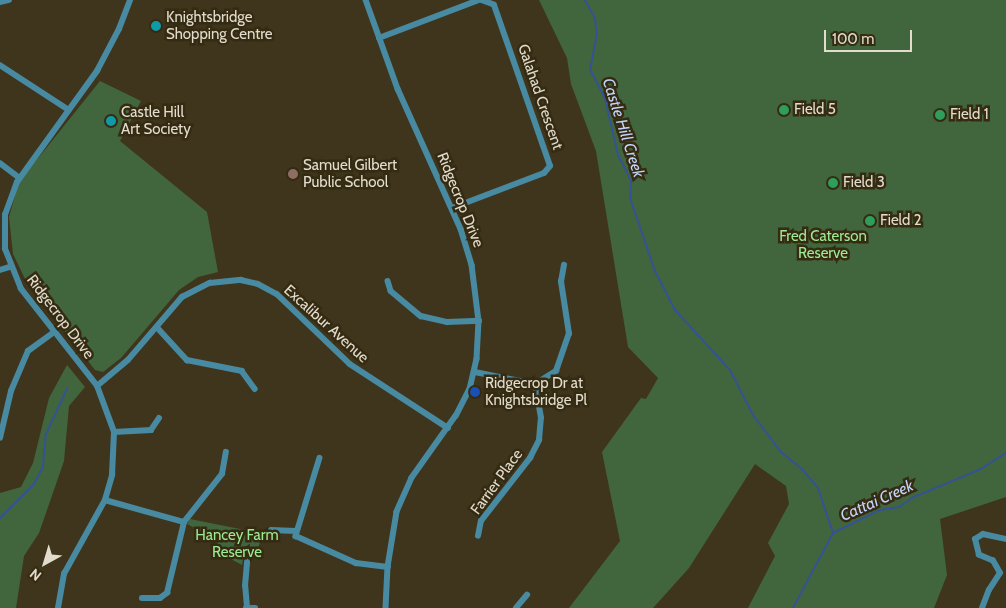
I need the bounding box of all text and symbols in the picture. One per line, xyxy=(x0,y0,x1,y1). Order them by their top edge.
place label: Knightsbridge Shopping Centre xyxy=(166,8,272,43)
marker: Knightsbridge Shopping Centre xyxy=(150,20,162,32)
scale bar xyxy=(826,20,914,52)
text: 100 m xyxy=(832,30,874,48)
street label: Galahad Crescent xyxy=(514,42,566,152)
water label: Castle Hill Creek xyxy=(598,76,648,180)
place label: Field 5 xyxy=(794,101,836,119)
place label: Castle Hill Art Society xyxy=(121,103,191,138)
marker: Field 5 xyxy=(778,104,790,116)
place label: Field 1 xyxy=(950,106,989,124)
marker: Field 1 xyxy=(934,109,946,121)
marker: Castle Hill Art Society xyxy=(105,115,117,127)
street label: Ridgecrop Drive xyxy=(433,150,487,250)
place label: Samuel Gilbert Public School xyxy=(303,156,397,191)
marker: Samuel Gilbert Public School xyxy=(287,168,299,180)
place label: Field 3 xyxy=(843,174,885,192)
marker: Field 3 xyxy=(827,177,839,189)
place label: Field 2 xyxy=(880,212,922,230)
marker: Field 2 xyxy=(864,215,876,227)
park label: Fred Caterson Reserve xyxy=(779,227,867,262)
street label: Ridgecrop Drive xyxy=(23,271,97,363)
street label: Excalibur Avenue xyxy=(280,281,372,367)
place label: Ridgecrop Dr at Knightsbridge Pl xyxy=(485,374,587,409)
marker: Ridgecrop Dr at Knightsbridge Pl xyxy=(469,386,481,398)
street label: Farrier Place xyxy=(467,446,527,518)
water label: Cattai Creek xyxy=(837,476,917,526)
park label: Hancey Farm Reserve xyxy=(195,526,279,561)
north arrow xyxy=(20,538,70,588)
text: N xyxy=(26,565,45,585)

